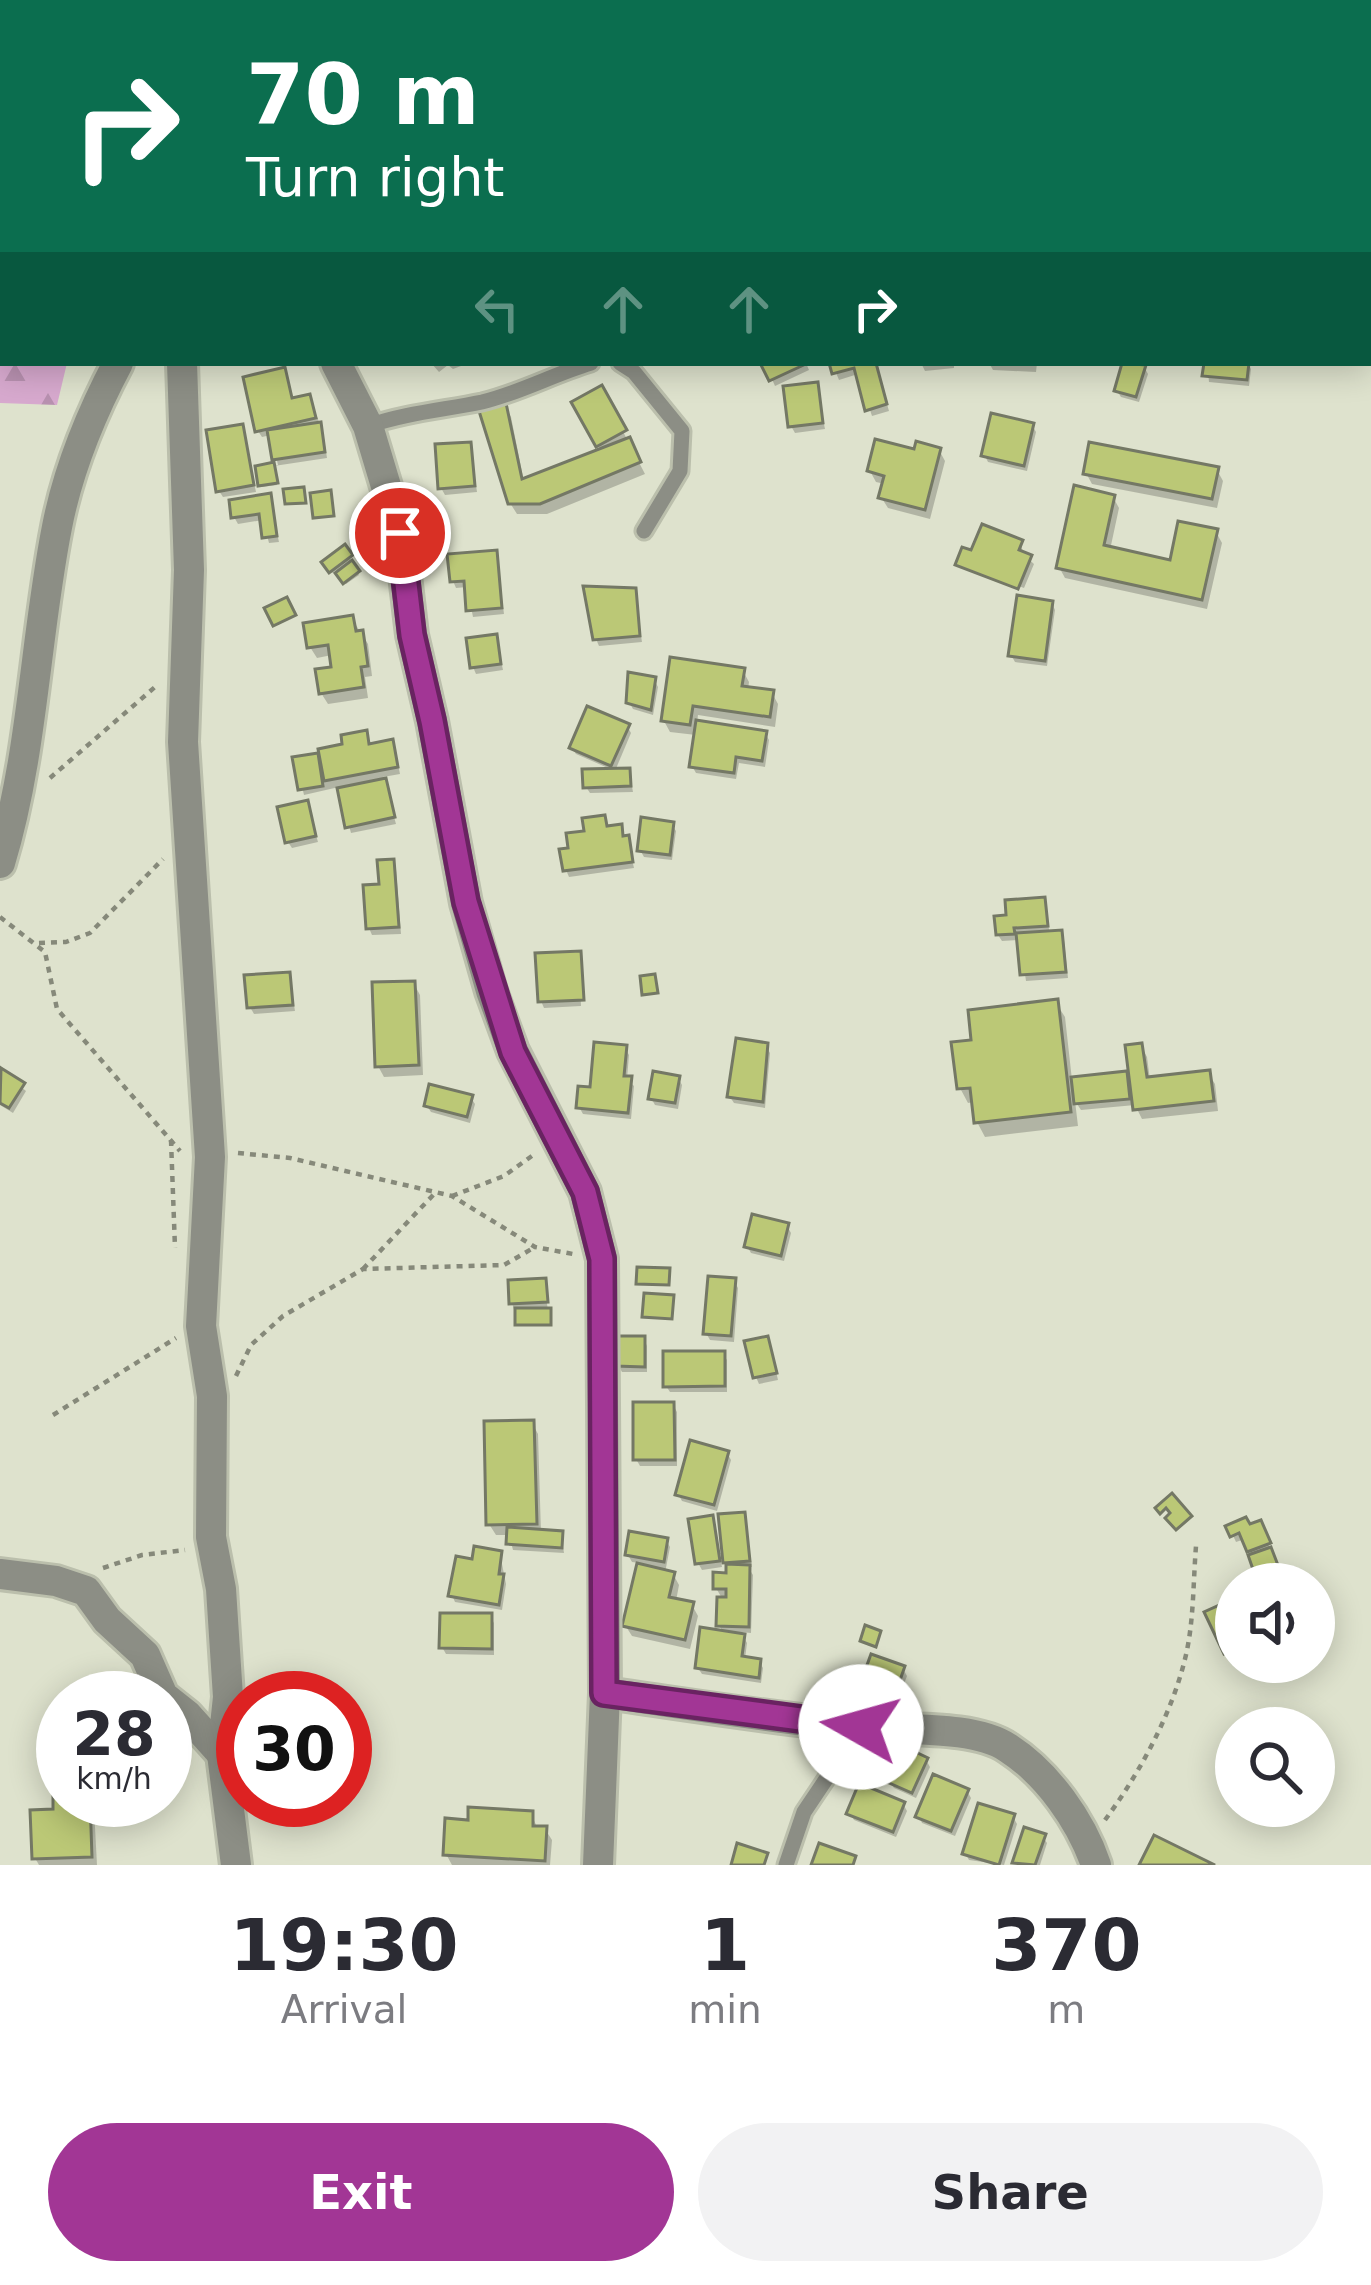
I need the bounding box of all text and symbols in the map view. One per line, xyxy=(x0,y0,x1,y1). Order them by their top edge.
text: 70 m xyxy=(246,46,480,144)
icon: right xyxy=(48,48,204,204)
text: Turn right xyxy=(246,146,505,209)
icon: left xyxy=(464,276,530,342)
icon: ahead xyxy=(590,276,656,342)
icon: ahead xyxy=(716,276,782,342)
icon: right xyxy=(842,276,908,342)
pin xyxy=(349,482,451,584)
icon: arrive xyxy=(367,500,433,566)
map controls xyxy=(1215,1563,1335,1827)
button: sound xyxy=(1215,1563,1335,1683)
position arrow xyxy=(798,1664,924,1790)
speed limit sign: 30 xyxy=(216,1671,372,1827)
text: 28 xyxy=(72,1699,156,1769)
button: search xyxy=(1215,1707,1335,1827)
text: km/h xyxy=(76,1761,152,1796)
text: 19:30 xyxy=(229,1903,459,1987)
text: 1 xyxy=(700,1903,750,1987)
text: 370 xyxy=(991,1903,1141,1987)
text: Arrival xyxy=(281,1987,407,2032)
text: min xyxy=(688,1987,762,2032)
text: m xyxy=(1047,1987,1085,2032)
button: Exit xyxy=(48,2123,674,2261)
button: Share xyxy=(698,2123,1323,2261)

